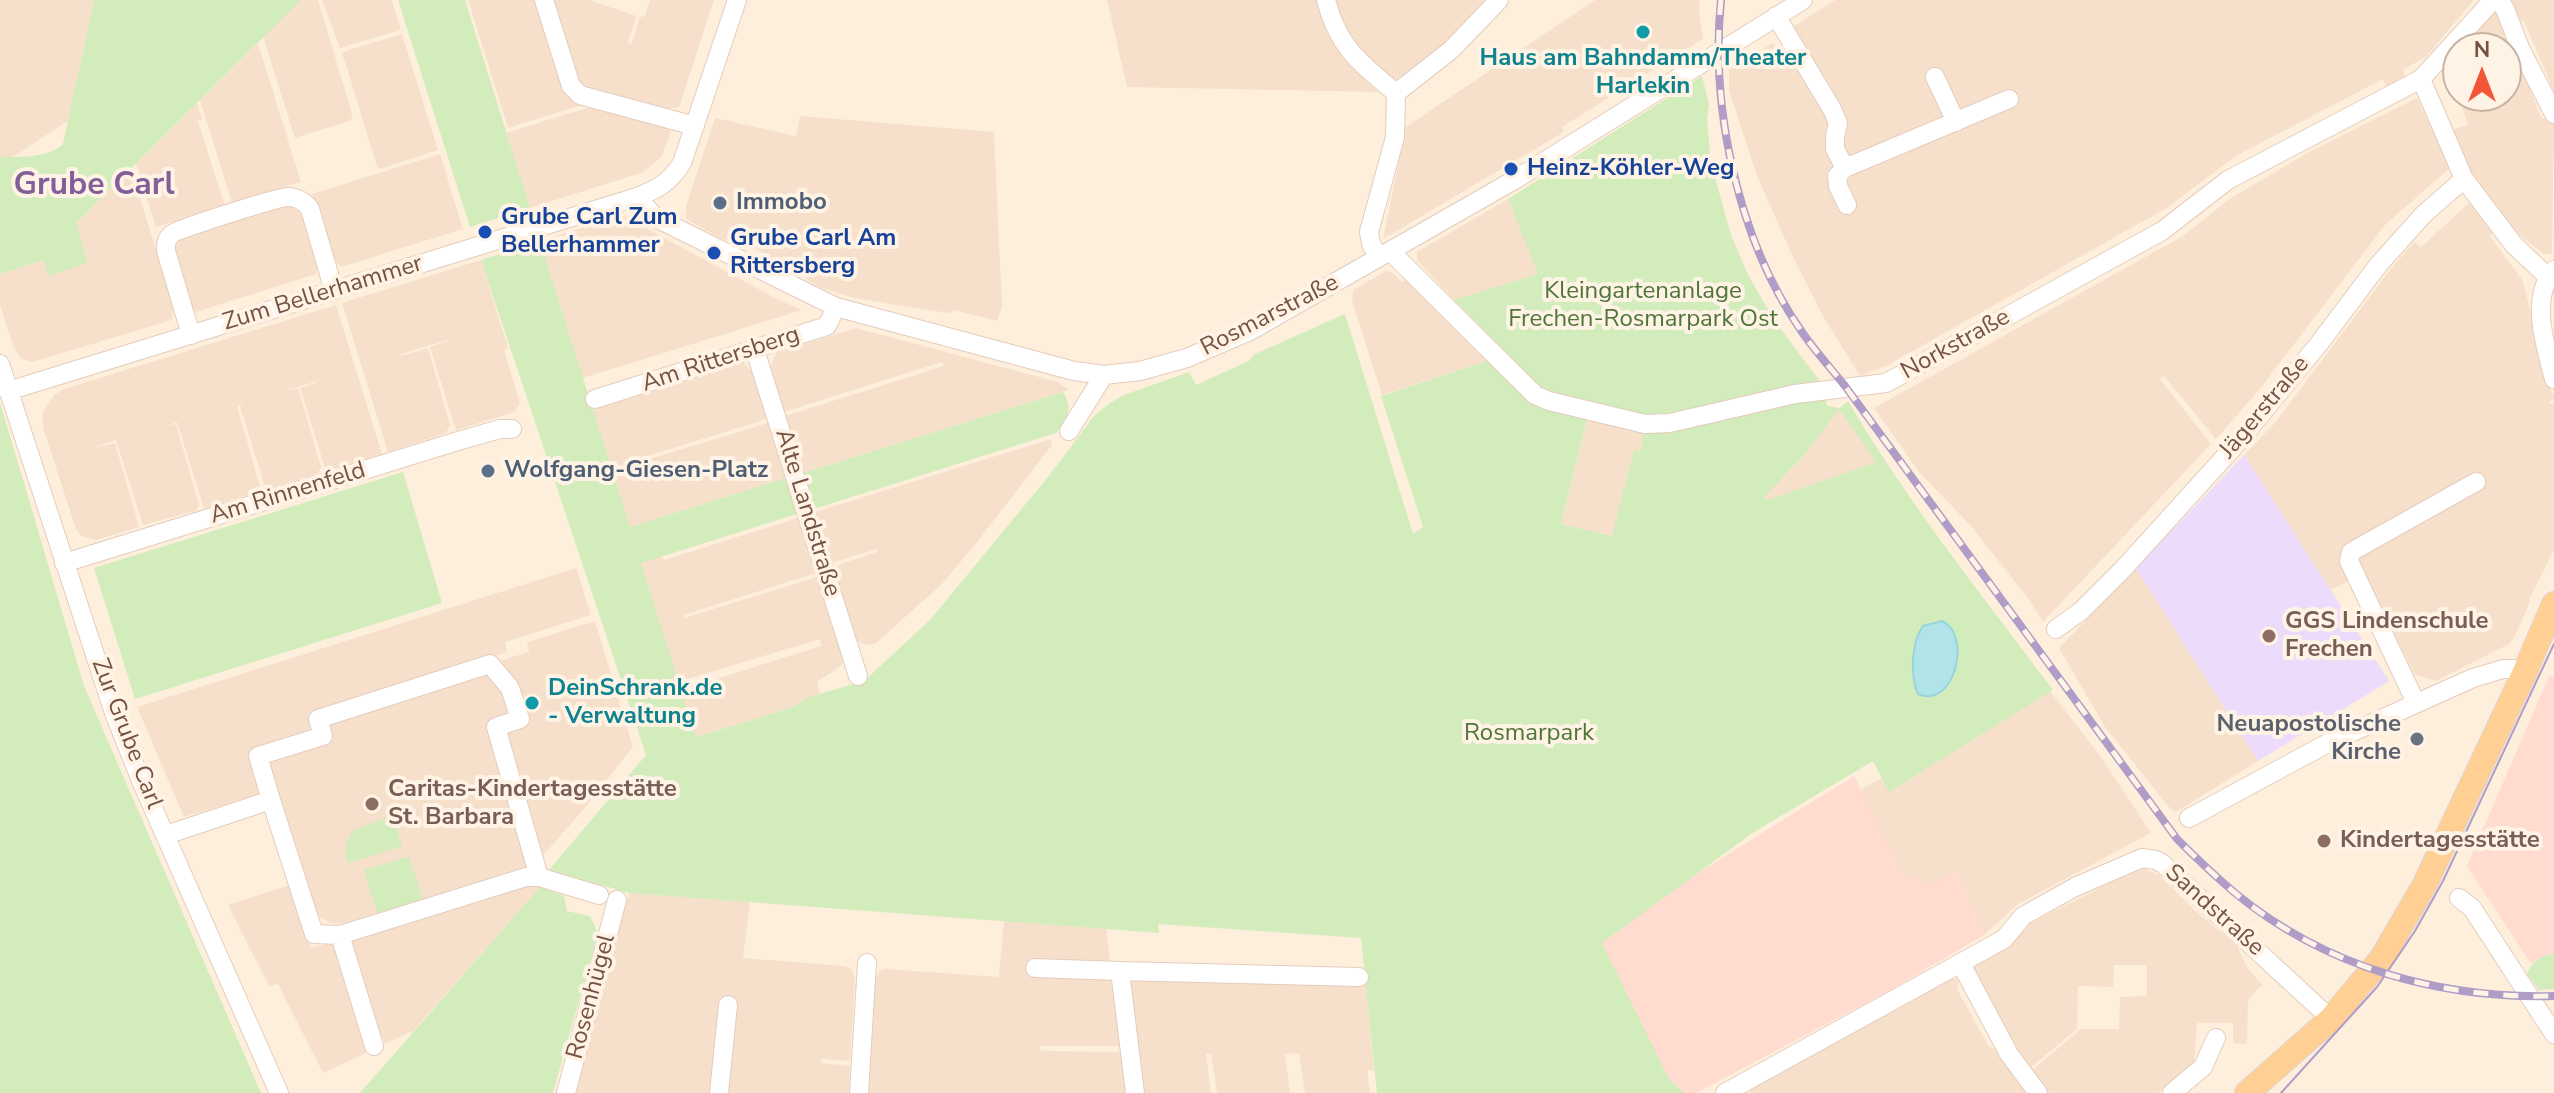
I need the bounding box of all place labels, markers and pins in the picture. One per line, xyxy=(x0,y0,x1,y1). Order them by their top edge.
marker: Haus am Bahndamm/Theater Harlekin xyxy=(1634,23,1652,41)
place label: Haus am Bahndamm/Theater Harlekin xyxy=(1480,45,1806,101)
place label: Heinz-Köhler-Weg xyxy=(1527,155,1735,183)
marker: Heinz-Köhler-Weg xyxy=(1502,160,1520,178)
place label: Immobo xyxy=(736,189,827,217)
marker: Immobo xyxy=(711,194,729,212)
place label: Grube Carl Zum Bellerhammer xyxy=(501,204,678,260)
marker: Grube Carl Zum Bellerhammer xyxy=(476,223,494,241)
place label: Grube Carl Am Rittersberg xyxy=(730,225,896,281)
marker: Grube Carl Am Rittersberg xyxy=(705,244,723,262)
place label: Wolfgang-Giesen-Platz xyxy=(504,457,768,485)
marker: Wolfgang-Giesen-Platz xyxy=(479,462,497,480)
place label: GGS Lindenschule Frechen xyxy=(2285,608,2489,664)
marker: GGS Lindenschule Frechen xyxy=(2260,627,2278,645)
place label: DeinSchrank.de - Verwaltung xyxy=(548,675,723,731)
marker: DeinSchrank.de - Verwaltung xyxy=(523,694,541,712)
place label: Neuapostolische Kirche xyxy=(2216,711,2401,767)
marker: Neuapostolische Kirche xyxy=(2408,730,2426,748)
place label: Caritas-Kindertagesstätte St. Barbara xyxy=(388,776,677,832)
marker: Caritas-Kindertagesstätte St. Barbara xyxy=(363,795,381,813)
place label: Kindertagesstätte xyxy=(2340,827,2540,855)
marker: Kindertagesstätte xyxy=(2315,832,2333,850)

